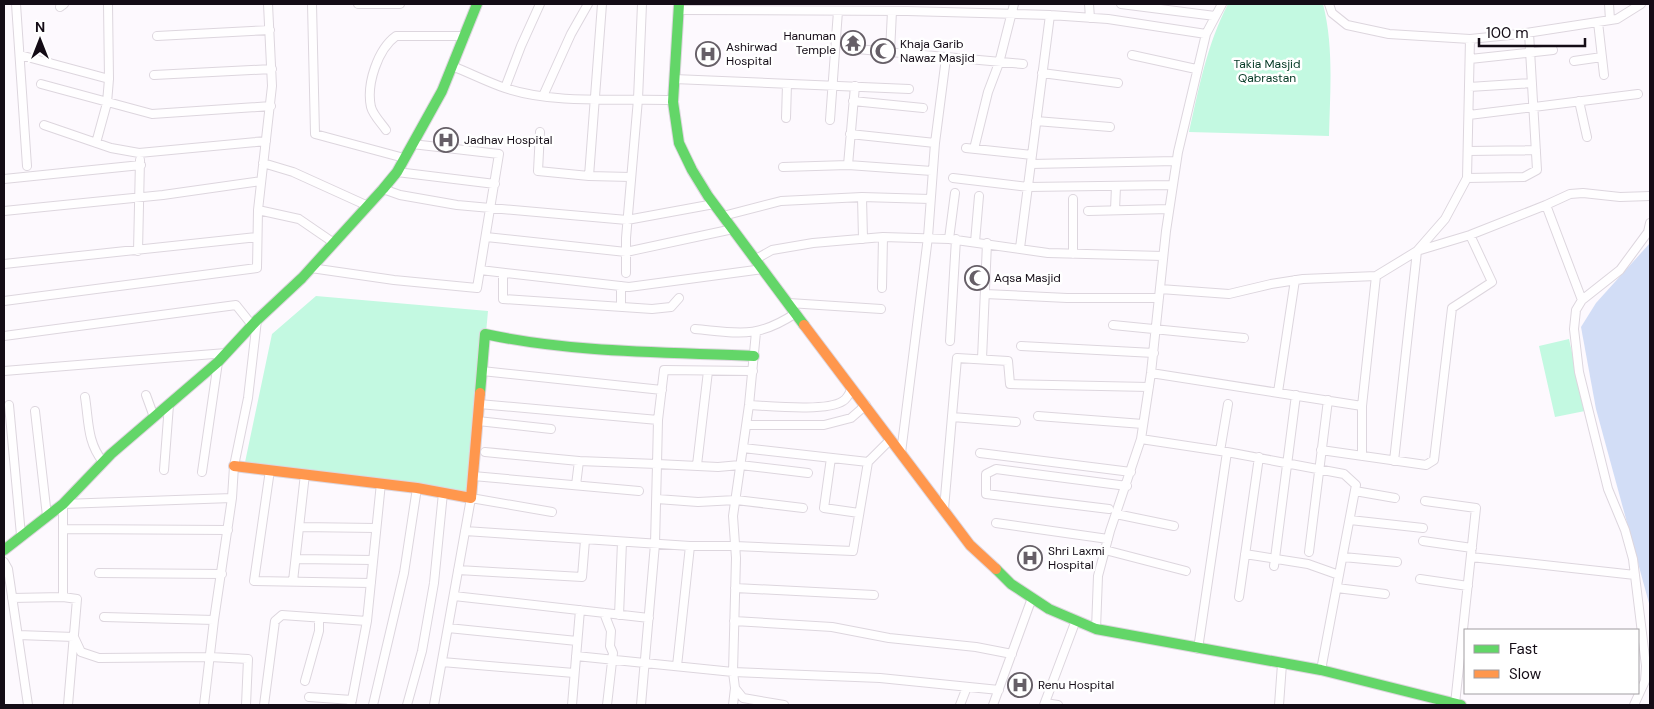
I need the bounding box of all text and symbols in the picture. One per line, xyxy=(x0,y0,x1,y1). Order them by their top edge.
north arrow xyxy=(15,15,65,65)
scale bar xyxy=(1479,15,1585,47)
text: N xyxy=(35,18,45,36)
text: 100 m xyxy=(1486,23,1529,43)
place label: Hanuman Temple xyxy=(783,28,836,58)
temple icon: Hanuman Temple xyxy=(840,30,866,56)
place label: Khaja Garib Nawaz Masjid xyxy=(900,36,975,66)
mosque icon: Khaja Garib Nawaz Masjid xyxy=(870,38,896,64)
place label: Ashirwad Hospital xyxy=(726,39,777,69)
hospital icon: Ashirwad Hospital xyxy=(695,41,721,67)
park label: Takia Masjid Qabrastan xyxy=(1234,56,1301,86)
hospital icon: Jadhav Hospital xyxy=(433,127,459,153)
place label: Jadhav Hospital xyxy=(464,132,552,148)
mosque icon: Aqsa Masjid xyxy=(964,265,990,291)
place label: Aqsa Masjid xyxy=(994,270,1061,286)
place label: Shri Laxmi Hospital xyxy=(1048,543,1105,573)
hospital icon: Shri Laxmi Hospital xyxy=(1017,545,1043,571)
legend xyxy=(1464,629,1639,694)
text: Fast xyxy=(1509,639,1538,659)
text: Slow xyxy=(1509,664,1542,684)
hospital icon: Renu Hospital xyxy=(1007,672,1033,698)
place label: Renu Hospital xyxy=(1038,677,1114,693)

